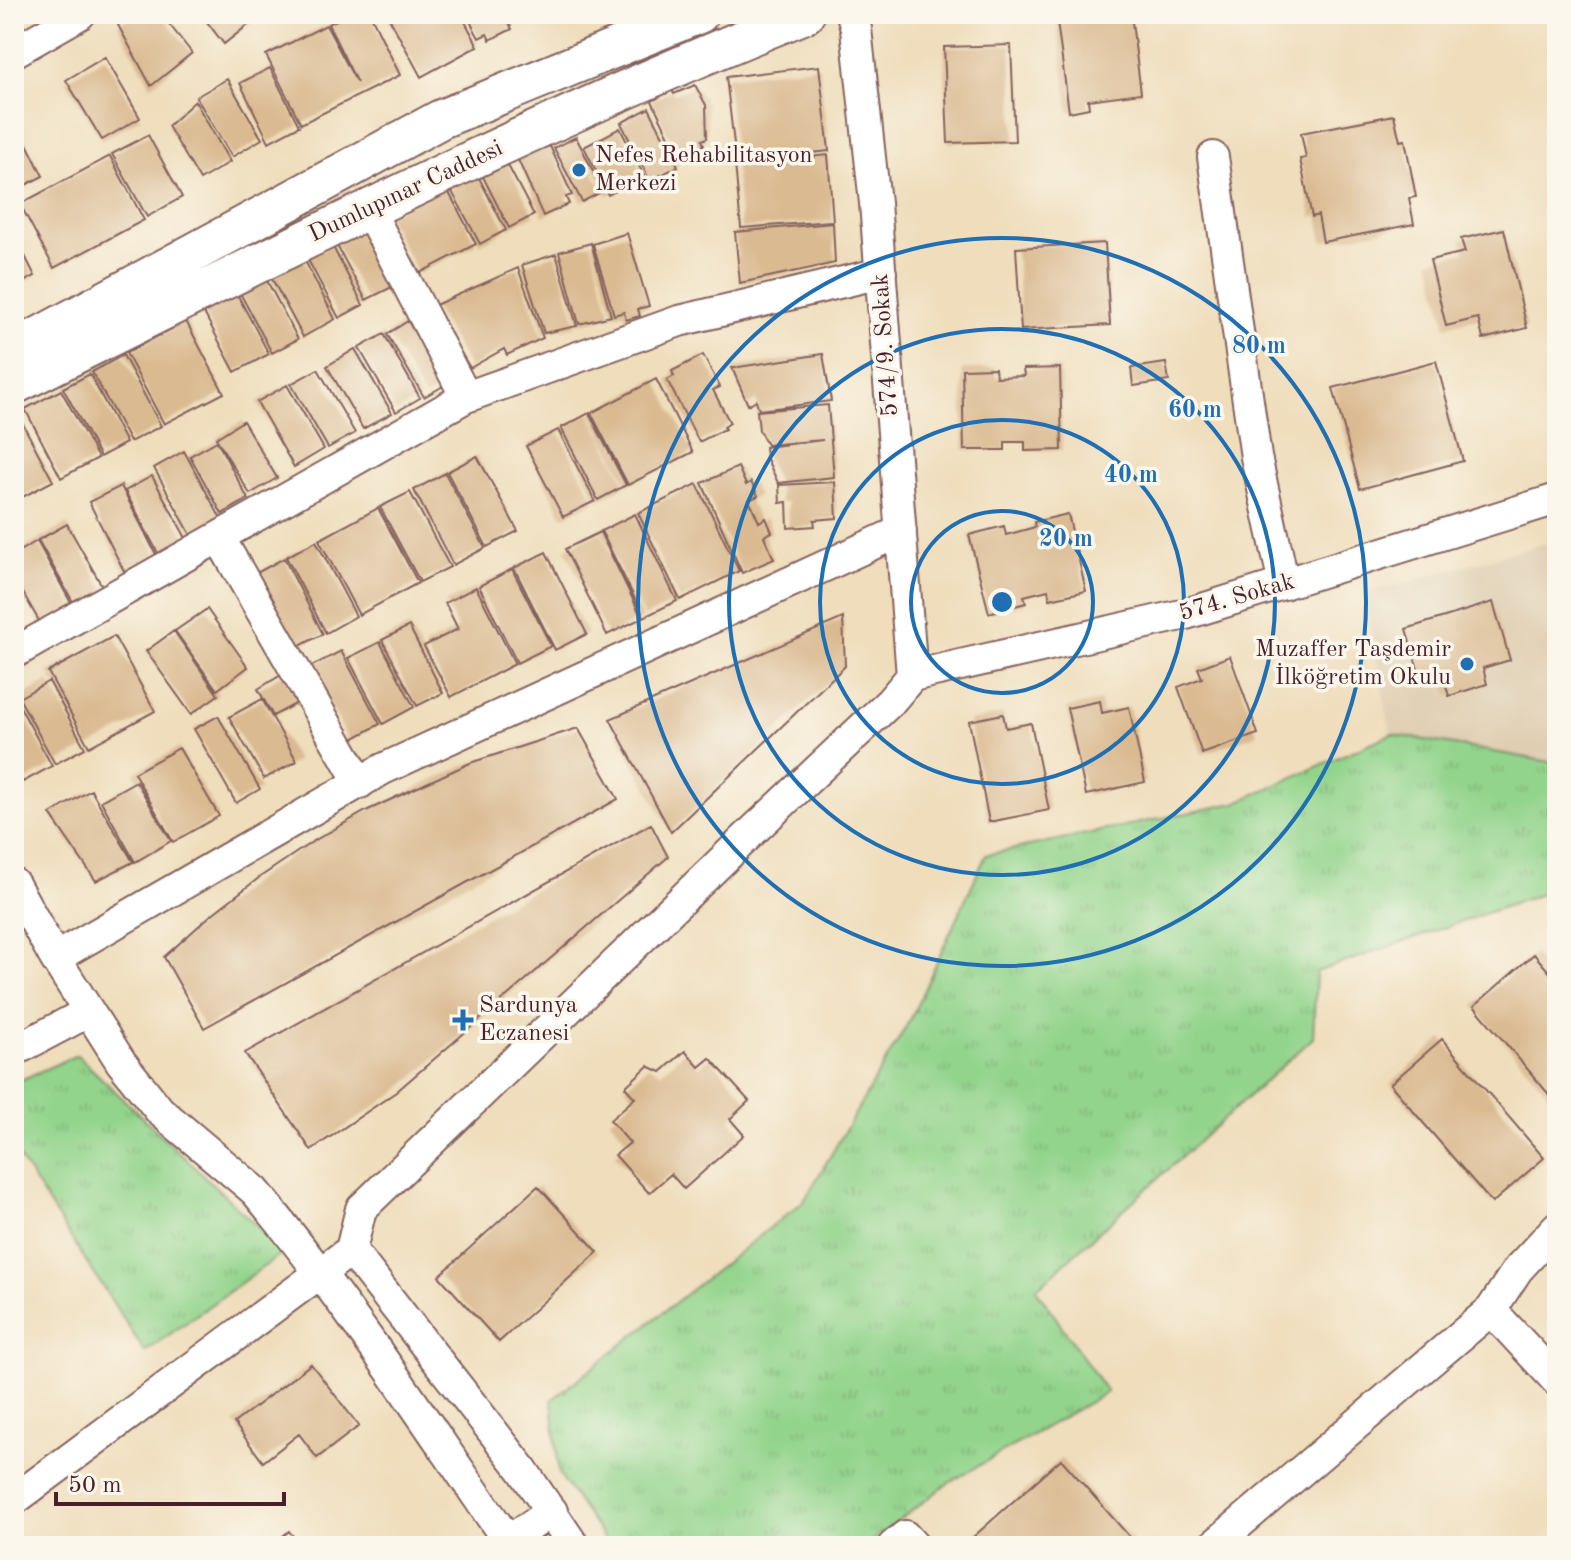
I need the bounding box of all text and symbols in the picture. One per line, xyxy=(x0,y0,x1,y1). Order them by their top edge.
street label: Dumlupınar Caddesi xyxy=(305,137,507,247)
place label: Nefes Rehabilitasyon Merkezi xyxy=(595,144,813,196)
marker: Nefes Rehabilitasyon Merkezi xyxy=(570,161,588,179)
street label: 574/9. Sokak xyxy=(869,273,903,417)
text: 80 m xyxy=(1232,335,1286,359)
text: 60 m xyxy=(1168,399,1222,423)
text: 40 m xyxy=(1104,464,1158,488)
text: 20 m xyxy=(1039,528,1093,552)
street label: 574. Sokak xyxy=(1177,570,1297,626)
centre of rings xyxy=(988,588,1016,616)
place label: Muzaffer Taşdemir İlköğretim Okulu xyxy=(1255,638,1451,690)
marker: Muzaffer Taşdemir İlköğretim Okulu xyxy=(1458,655,1476,673)
place label: Sardunya Eczanesi xyxy=(479,994,578,1046)
marker: Sardunya Eczanesi xyxy=(454,1011,472,1029)
scale bar xyxy=(56,1456,284,1506)
text: 50 m xyxy=(68,1474,122,1498)

